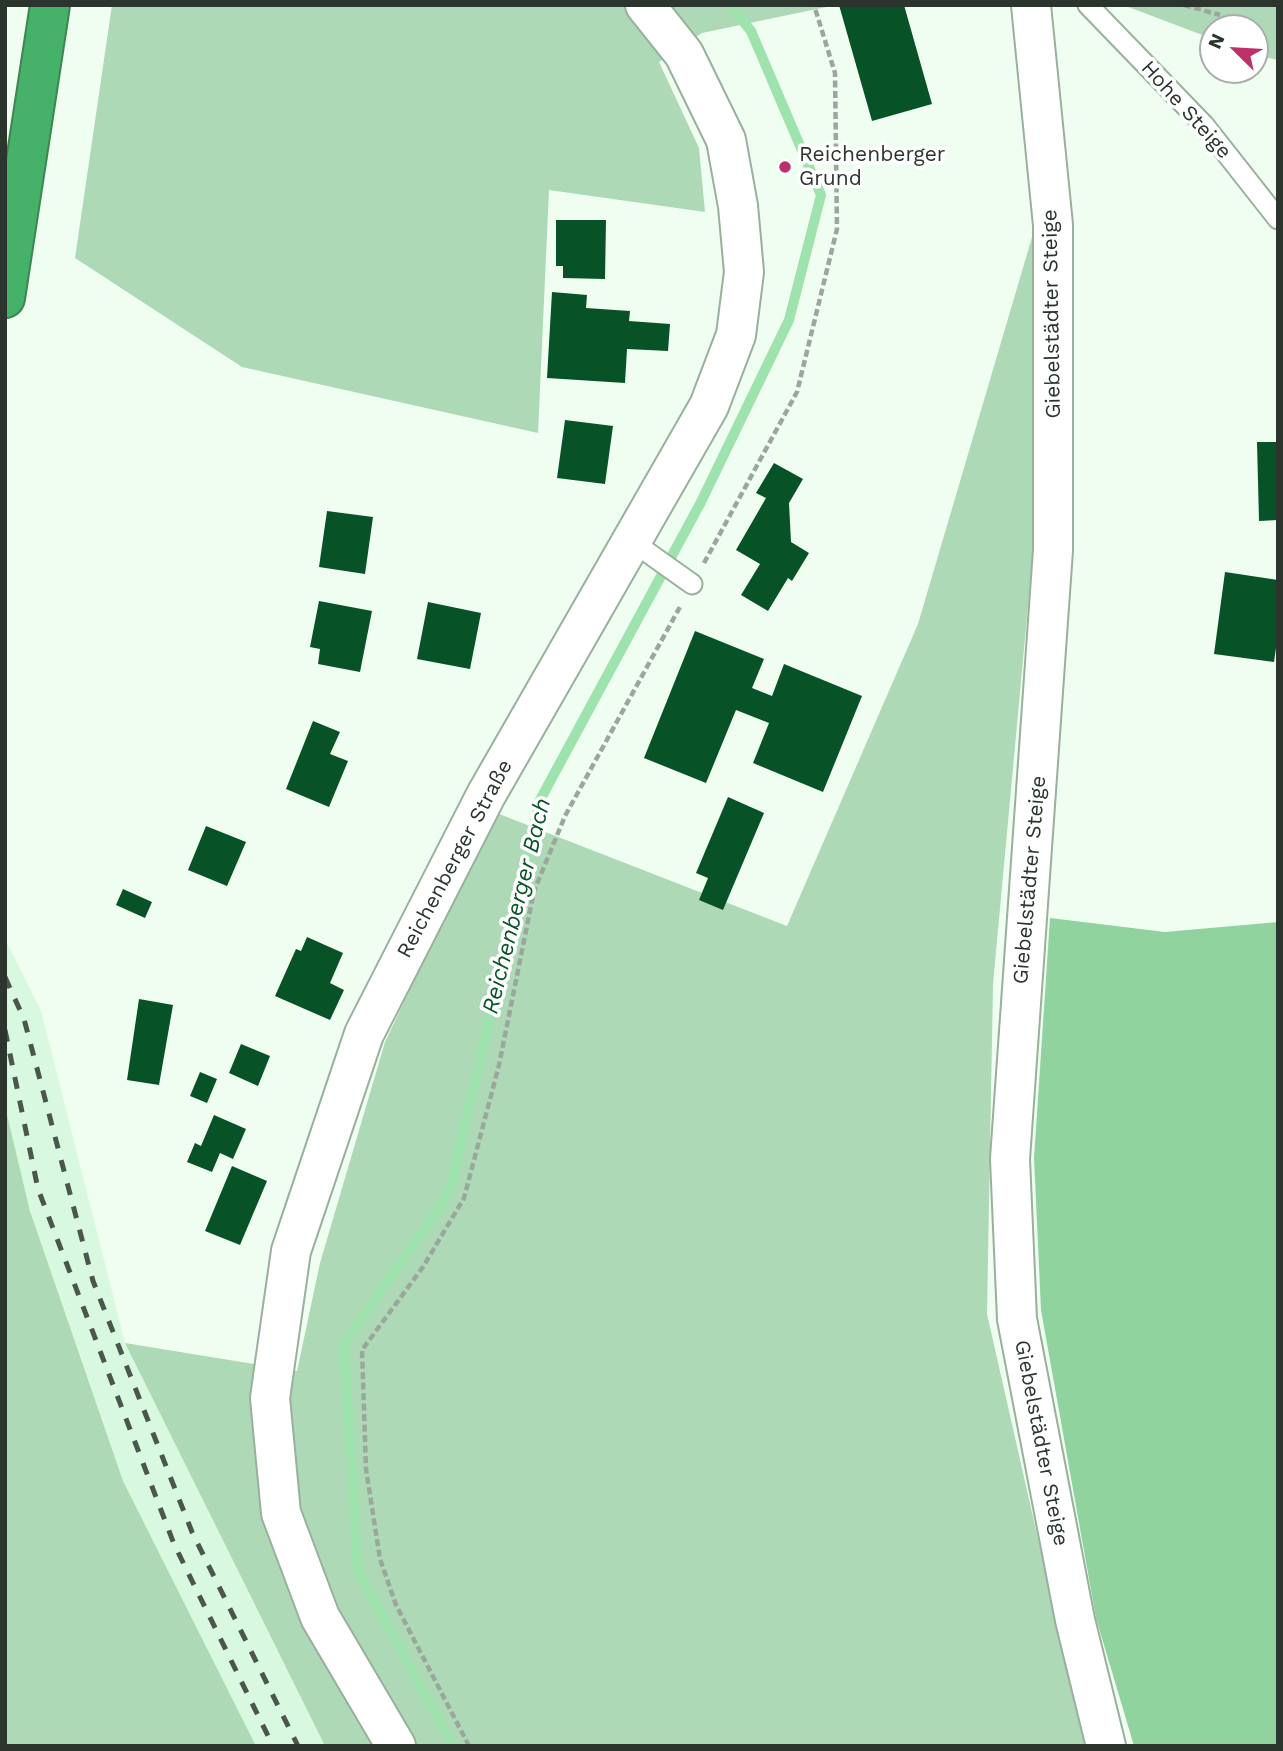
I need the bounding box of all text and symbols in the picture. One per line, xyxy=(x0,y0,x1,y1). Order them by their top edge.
north arrow xyxy=(1199,14,1269,84)
text: N xyxy=(1203,30,1230,52)
street label: Hohe Steige xyxy=(1135,56,1237,164)
place label: Reichenberger Grund xyxy=(799,142,945,192)
marker: Reichenberger Grund xyxy=(777,159,793,175)
street label: Giebelstädter Steige xyxy=(1038,209,1066,419)
street label: Reichenberger Straße xyxy=(392,756,518,962)
street label: Giebelstädter Steige xyxy=(1008,775,1052,985)
water label: Reichenberger Bach xyxy=(477,795,557,1017)
street label: Giebelstädter Steige xyxy=(1009,1338,1073,1548)

